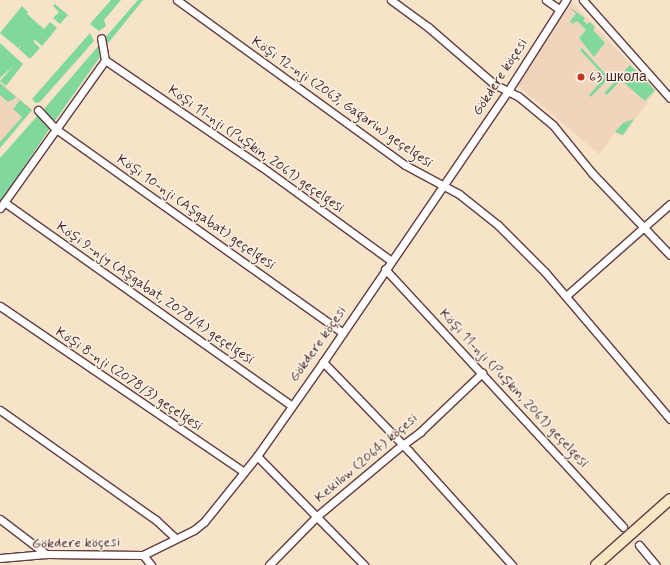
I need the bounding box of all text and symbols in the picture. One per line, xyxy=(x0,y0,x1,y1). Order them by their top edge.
street label: Köşi 12-nji (2063, Gagarin) geçelgesi xyxy=(248,33,436,171)
street label: Gökdere köçesi xyxy=(469,35,531,119)
place label: 63 школа xyxy=(589,69,647,85)
marker: 63 школа xyxy=(576,72,586,82)
street label: Köşi 11-nji (Puşkin, 2061) geçelgesi xyxy=(165,82,347,216)
street label: Köşi 10-nji (Aşgabat) geçelgesi xyxy=(114,151,278,273)
street label: Köşi 9-njy (Aşgabat, 2078/4) geçelgesi xyxy=(53,218,257,368)
street label: Gökdere köçesi xyxy=(286,303,350,385)
street label: Köşi 11-nji (Puşkin, 2061) geçelgesi xyxy=(436,305,592,471)
street label: Köşi 8-nji (2078/3) geçelgesi xyxy=(52,323,206,435)
street label: Kekilow (2064) köçesi xyxy=(311,410,421,506)
street label: Gökdere köçesi xyxy=(32,534,120,552)

